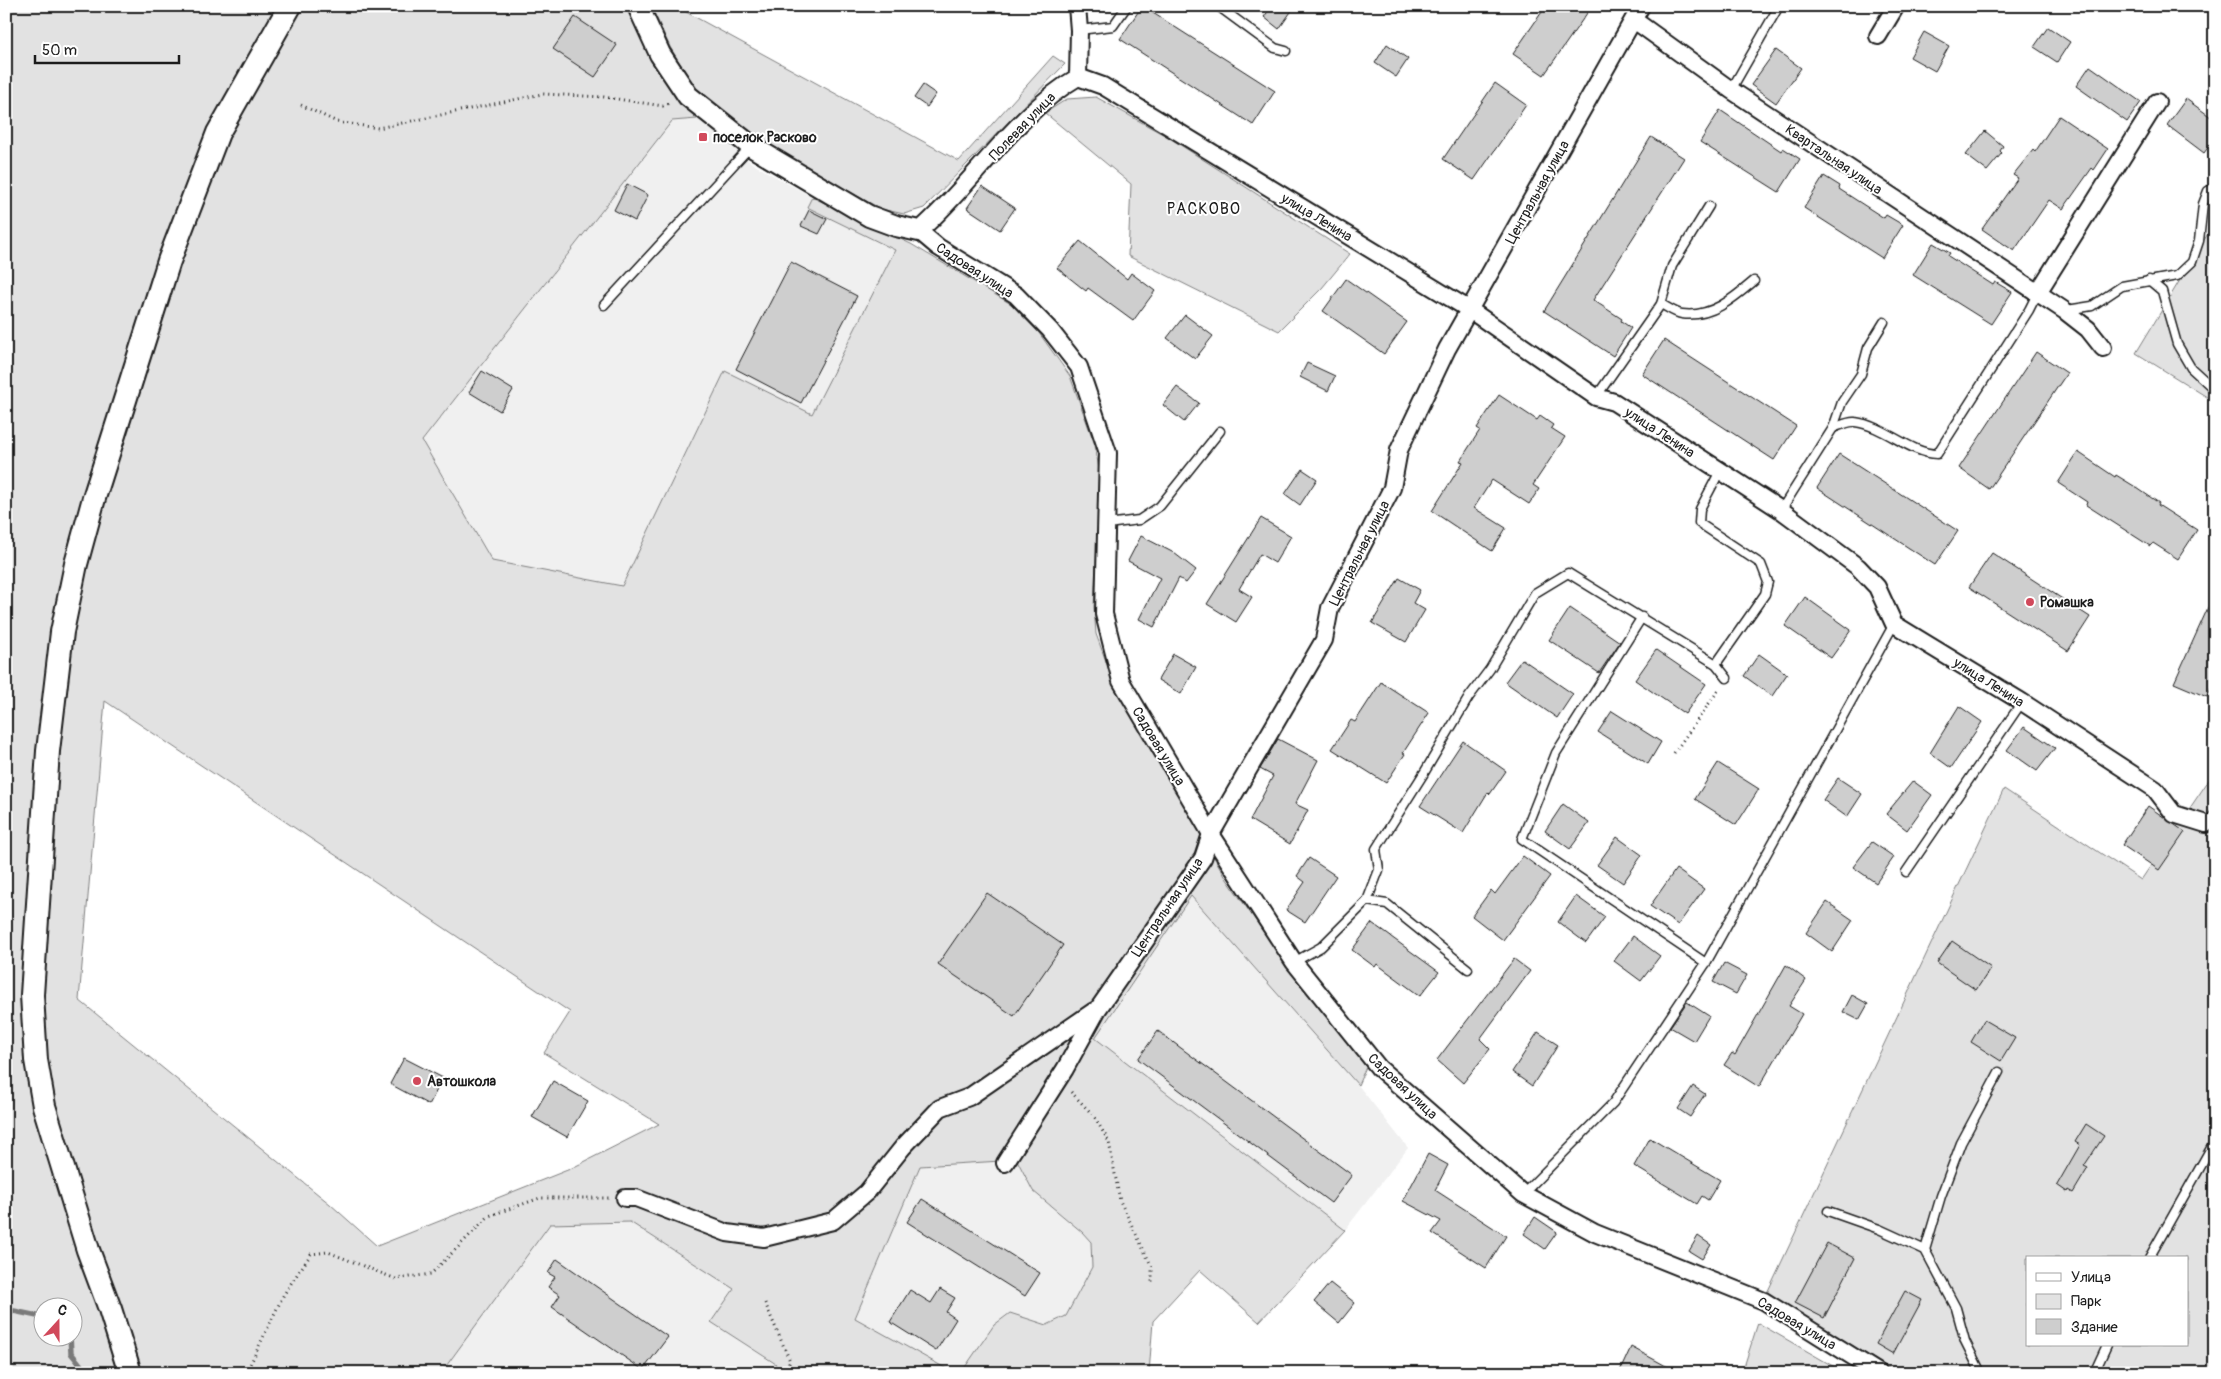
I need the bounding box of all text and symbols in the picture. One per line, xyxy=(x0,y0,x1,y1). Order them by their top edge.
scale bar xyxy=(35,32,179,64)
text: 50 m xyxy=(42,41,77,60)
street label: Полевая улица xyxy=(986,89,1059,164)
street label: Квартальная улица xyxy=(1782,121,1885,198)
place label: поселок Расково xyxy=(713,129,817,146)
marker: поселок Расково xyxy=(697,131,709,143)
street label: Центральная улица xyxy=(1502,138,1573,247)
street label: улица Ленина xyxy=(1277,189,1355,245)
district label: РАСКОВО xyxy=(1167,199,1241,219)
street label: Садовая улица xyxy=(933,239,1017,302)
street label: улица Ленина xyxy=(1621,403,1698,461)
street label: Центральная улица xyxy=(1326,498,1393,609)
place label: Ромашка xyxy=(2040,594,2094,611)
marker: Ромашка xyxy=(2024,596,2036,608)
street label: улица Ленина xyxy=(1949,654,2027,711)
street label: Садовая улица xyxy=(1128,704,1189,789)
street label: Центральная улица xyxy=(1128,855,1207,960)
street label: Садовая улица xyxy=(1364,1050,1441,1123)
place label: Автошкола xyxy=(427,1073,497,1090)
marker: Автошкола xyxy=(411,1075,423,1087)
legend xyxy=(2026,1256,2188,1346)
text: Улица xyxy=(2071,1268,2111,1287)
text: Парк xyxy=(2071,1292,2102,1311)
street label: Садовая улица xyxy=(1754,1293,1839,1354)
north arrow xyxy=(32,1296,82,1346)
text: С xyxy=(55,1301,70,1320)
text: Здание xyxy=(2071,1318,2118,1337)

